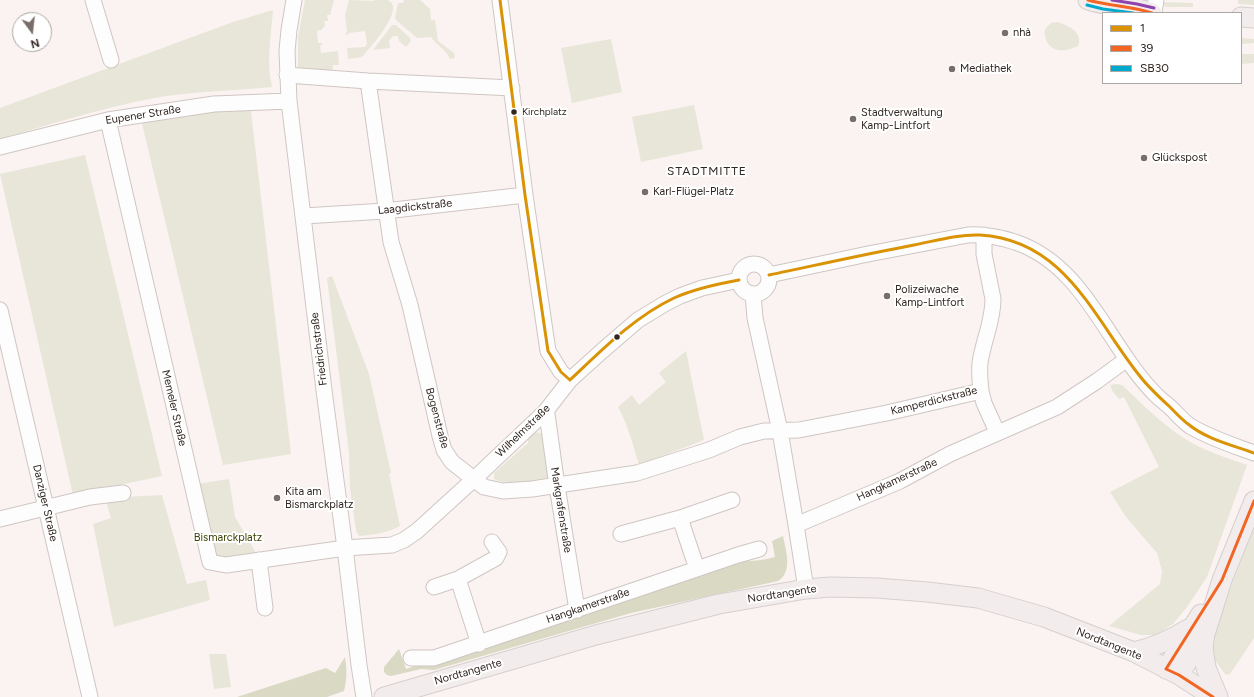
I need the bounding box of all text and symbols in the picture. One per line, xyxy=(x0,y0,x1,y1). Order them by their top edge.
north arrow xyxy=(12,12,52,52)
legend xyxy=(1102,12,1242,84)
text: 1 xyxy=(1140,21,1145,35)
place label: nhà xyxy=(1013,26,1031,40)
marker: nhà xyxy=(1000,28,1010,38)
text: N xyxy=(29,36,41,50)
text: 39 xyxy=(1140,41,1153,55)
text: SB30 xyxy=(1140,61,1169,75)
place label: Mediathek xyxy=(960,62,1012,76)
marker: Mediathek xyxy=(947,64,957,74)
street label: Eupener Straße xyxy=(104,103,182,127)
place label: Kirchplatz xyxy=(522,106,567,118)
place label: Stadtverwaltung Kamp-Lintfort xyxy=(861,106,943,132)
marker: Kirchplatz xyxy=(509,107,519,117)
marker: Stadtverwaltung Kamp-Lintfort xyxy=(848,114,858,124)
place label: Glückspost xyxy=(1152,151,1207,165)
marker: Glückspost xyxy=(1139,153,1149,163)
district label: STADTMITTE xyxy=(667,164,747,178)
place label: Karl-Flügel-Platz xyxy=(653,185,734,199)
marker: Karl-Flügel-Platz xyxy=(640,187,650,197)
street label: Laagdickstraße xyxy=(377,197,453,217)
place label: Polizeiwache Kamp-Lintfort xyxy=(895,283,965,309)
marker: Polizeiwache Kamp-Lintfort xyxy=(882,291,892,301)
street label: Friedrichstraße xyxy=(308,312,330,386)
unlabelled marker xyxy=(612,332,622,342)
street label: Memeler Straße xyxy=(159,369,189,447)
street label: Kamperdickstraße xyxy=(889,384,979,418)
street label: Bogenstraße xyxy=(423,386,451,450)
street label: Wilhelmstraße xyxy=(493,402,553,460)
street label: Hangkamerstraße xyxy=(855,456,939,504)
street label: Danziger Straße xyxy=(30,463,60,543)
street label: Markgrafenstraße xyxy=(548,466,574,554)
place label: Kita am Bismarckplatz xyxy=(285,485,353,511)
marker: Kita am Bismarckplatz xyxy=(272,493,282,503)
park label: Bismarckplatz xyxy=(194,531,262,545)
street label: Nordtangente xyxy=(747,582,817,606)
street label: Hangkamerstraße xyxy=(545,586,631,626)
street label: Nordtangente xyxy=(1074,625,1144,663)
street label: Nordtangente xyxy=(433,656,503,688)

